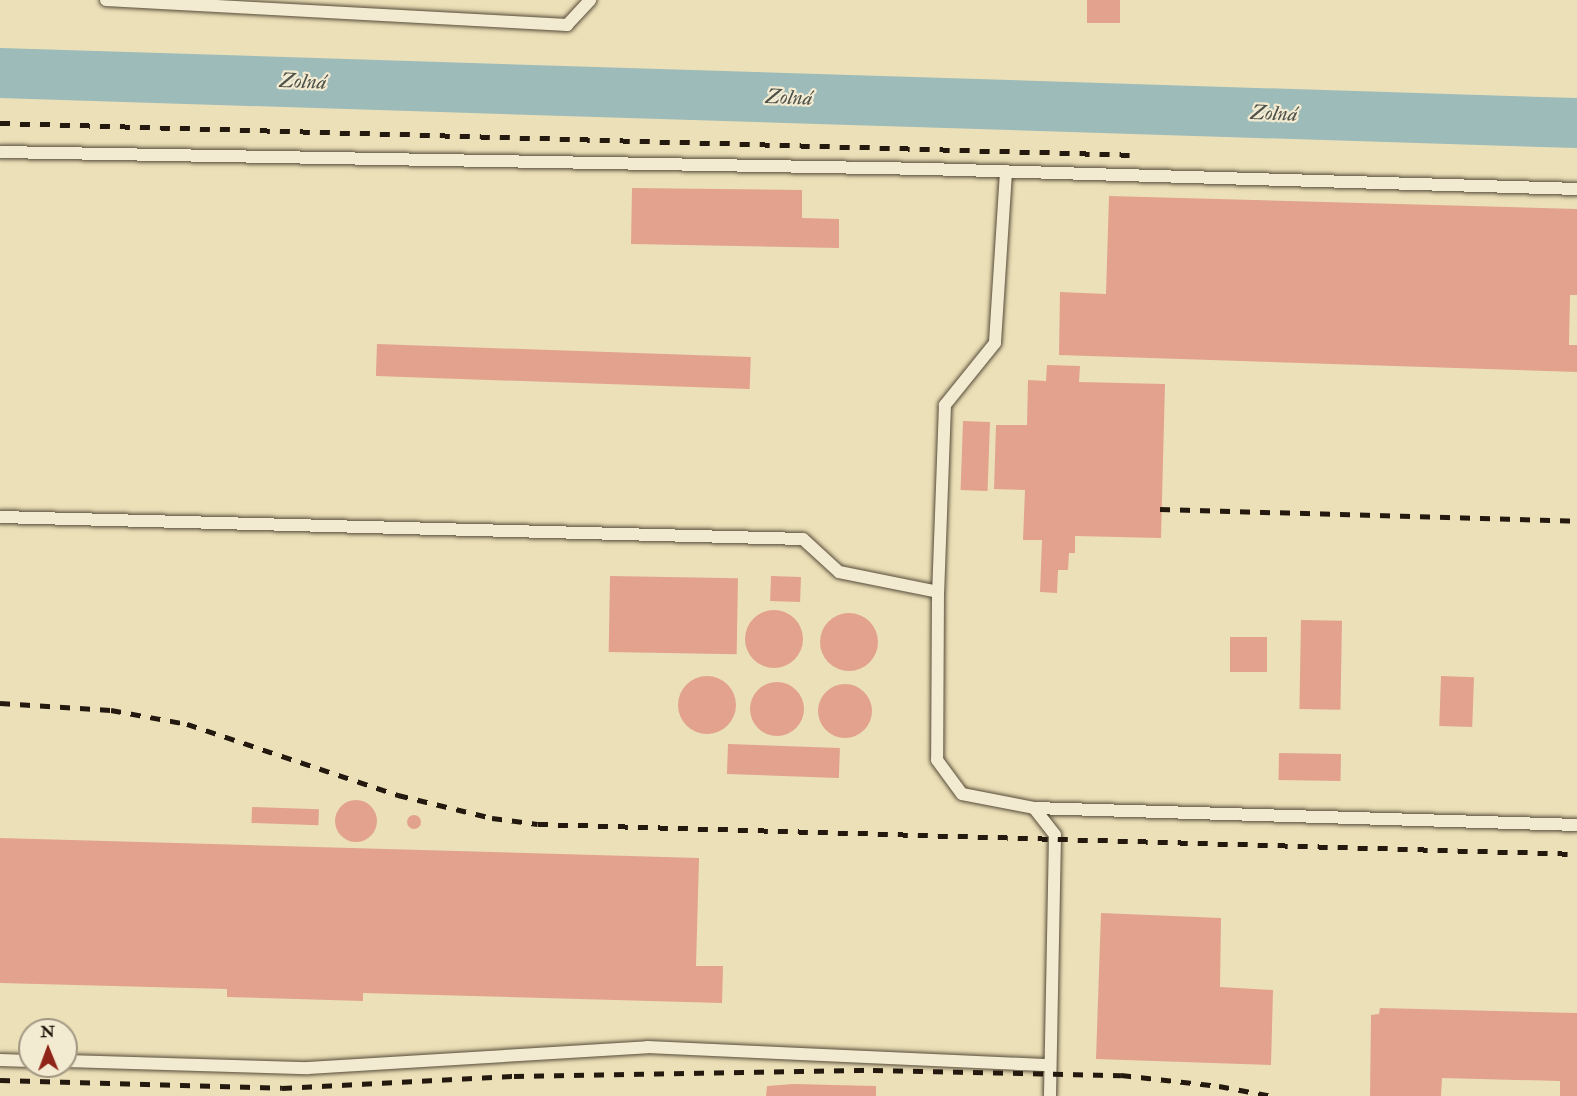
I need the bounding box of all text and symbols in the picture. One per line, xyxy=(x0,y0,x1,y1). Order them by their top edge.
water label: Zolná xyxy=(279,69,327,95)
water label: Zolná xyxy=(765,85,813,111)
water label: Zolná xyxy=(1250,101,1298,127)
north arrow xyxy=(18,1018,78,1078)
text: N xyxy=(40,1022,55,1042)

